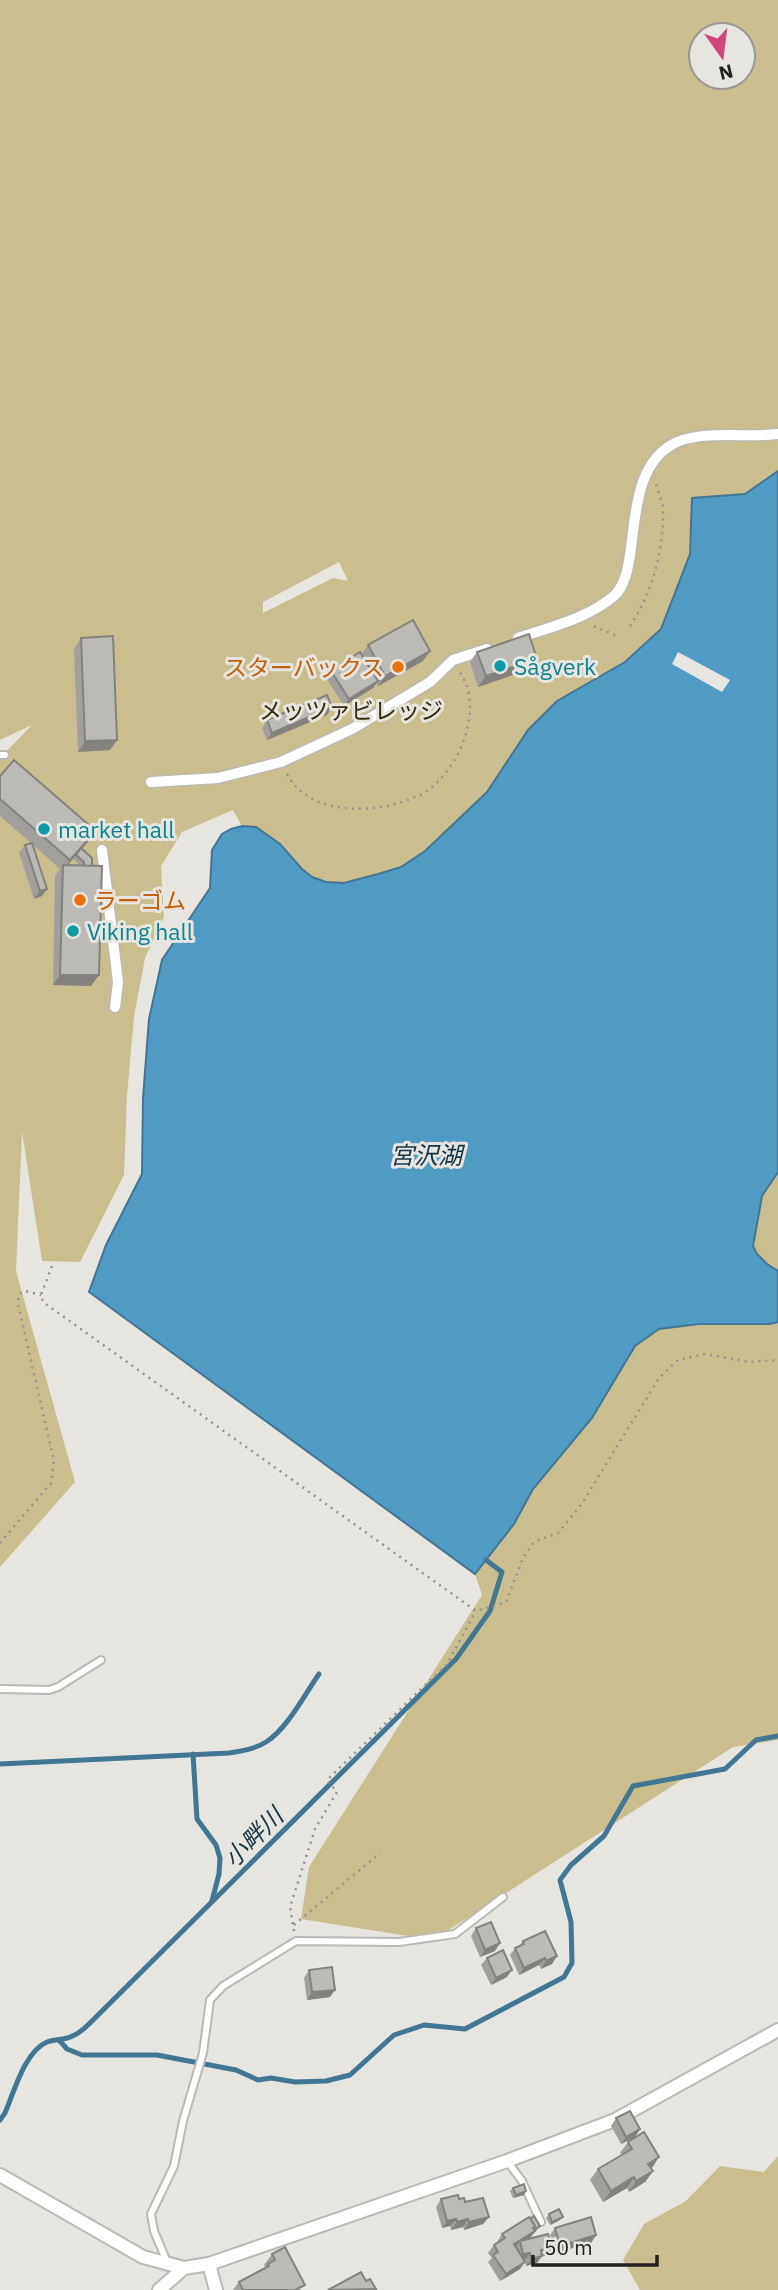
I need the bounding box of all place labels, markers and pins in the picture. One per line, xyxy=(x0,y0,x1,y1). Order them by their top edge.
place label: Sågverk xyxy=(514,651,596,681)
place label: スターバックス xyxy=(224,652,384,682)
marker: Sågverk xyxy=(492,658,508,674)
marker: スターバックス xyxy=(390,659,406,675)
place label: market hall xyxy=(58,814,174,844)
marker: market hall xyxy=(36,821,52,837)
place label: ラーゴム xyxy=(94,885,186,915)
marker: ラーゴム xyxy=(72,892,88,908)
place label: Viking hall xyxy=(87,916,193,946)
marker: Viking hall xyxy=(65,923,81,939)

